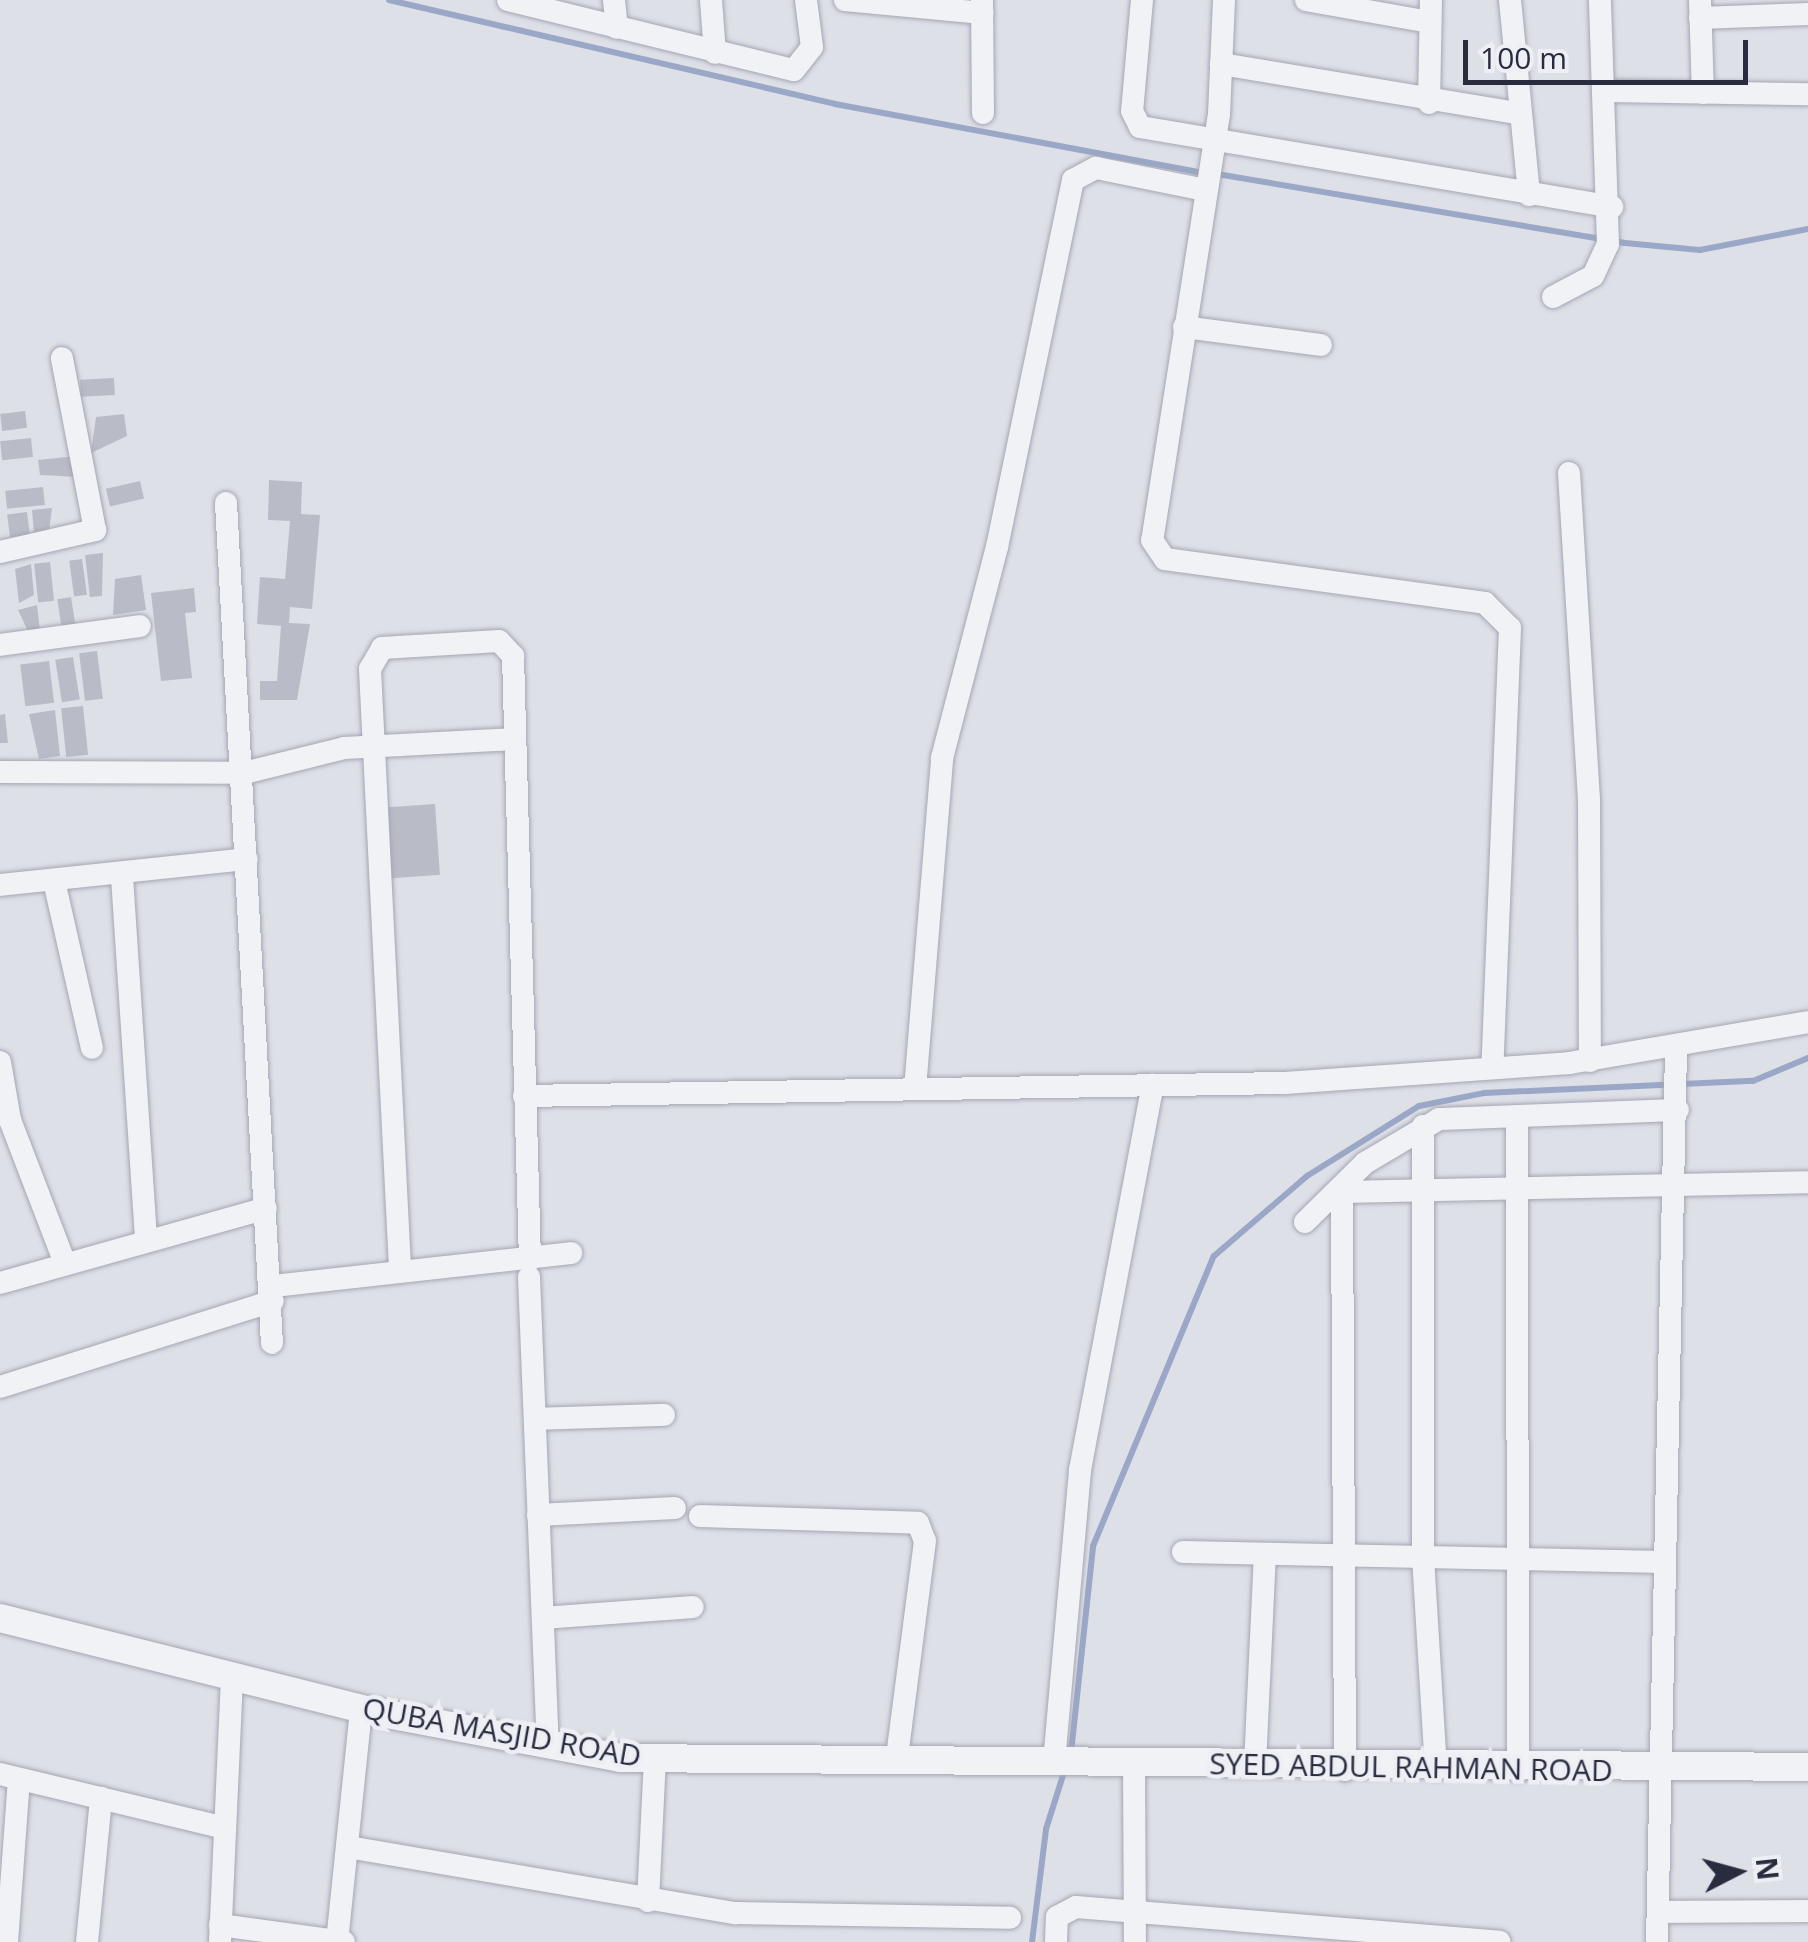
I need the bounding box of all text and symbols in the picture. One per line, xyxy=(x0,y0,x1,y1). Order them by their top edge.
scale bar xyxy=(1468,20,1753,82)
text: 100 m xyxy=(1480,37,1567,78)
street label: QUBA MASJID ROAD xyxy=(360,1690,644,1774)
street label: SYED ABDUL RAHMAN ROAD xyxy=(1209,1745,1613,1789)
north arrow xyxy=(1688,1822,1788,1922)
text: N xyxy=(1748,1856,1788,1882)

